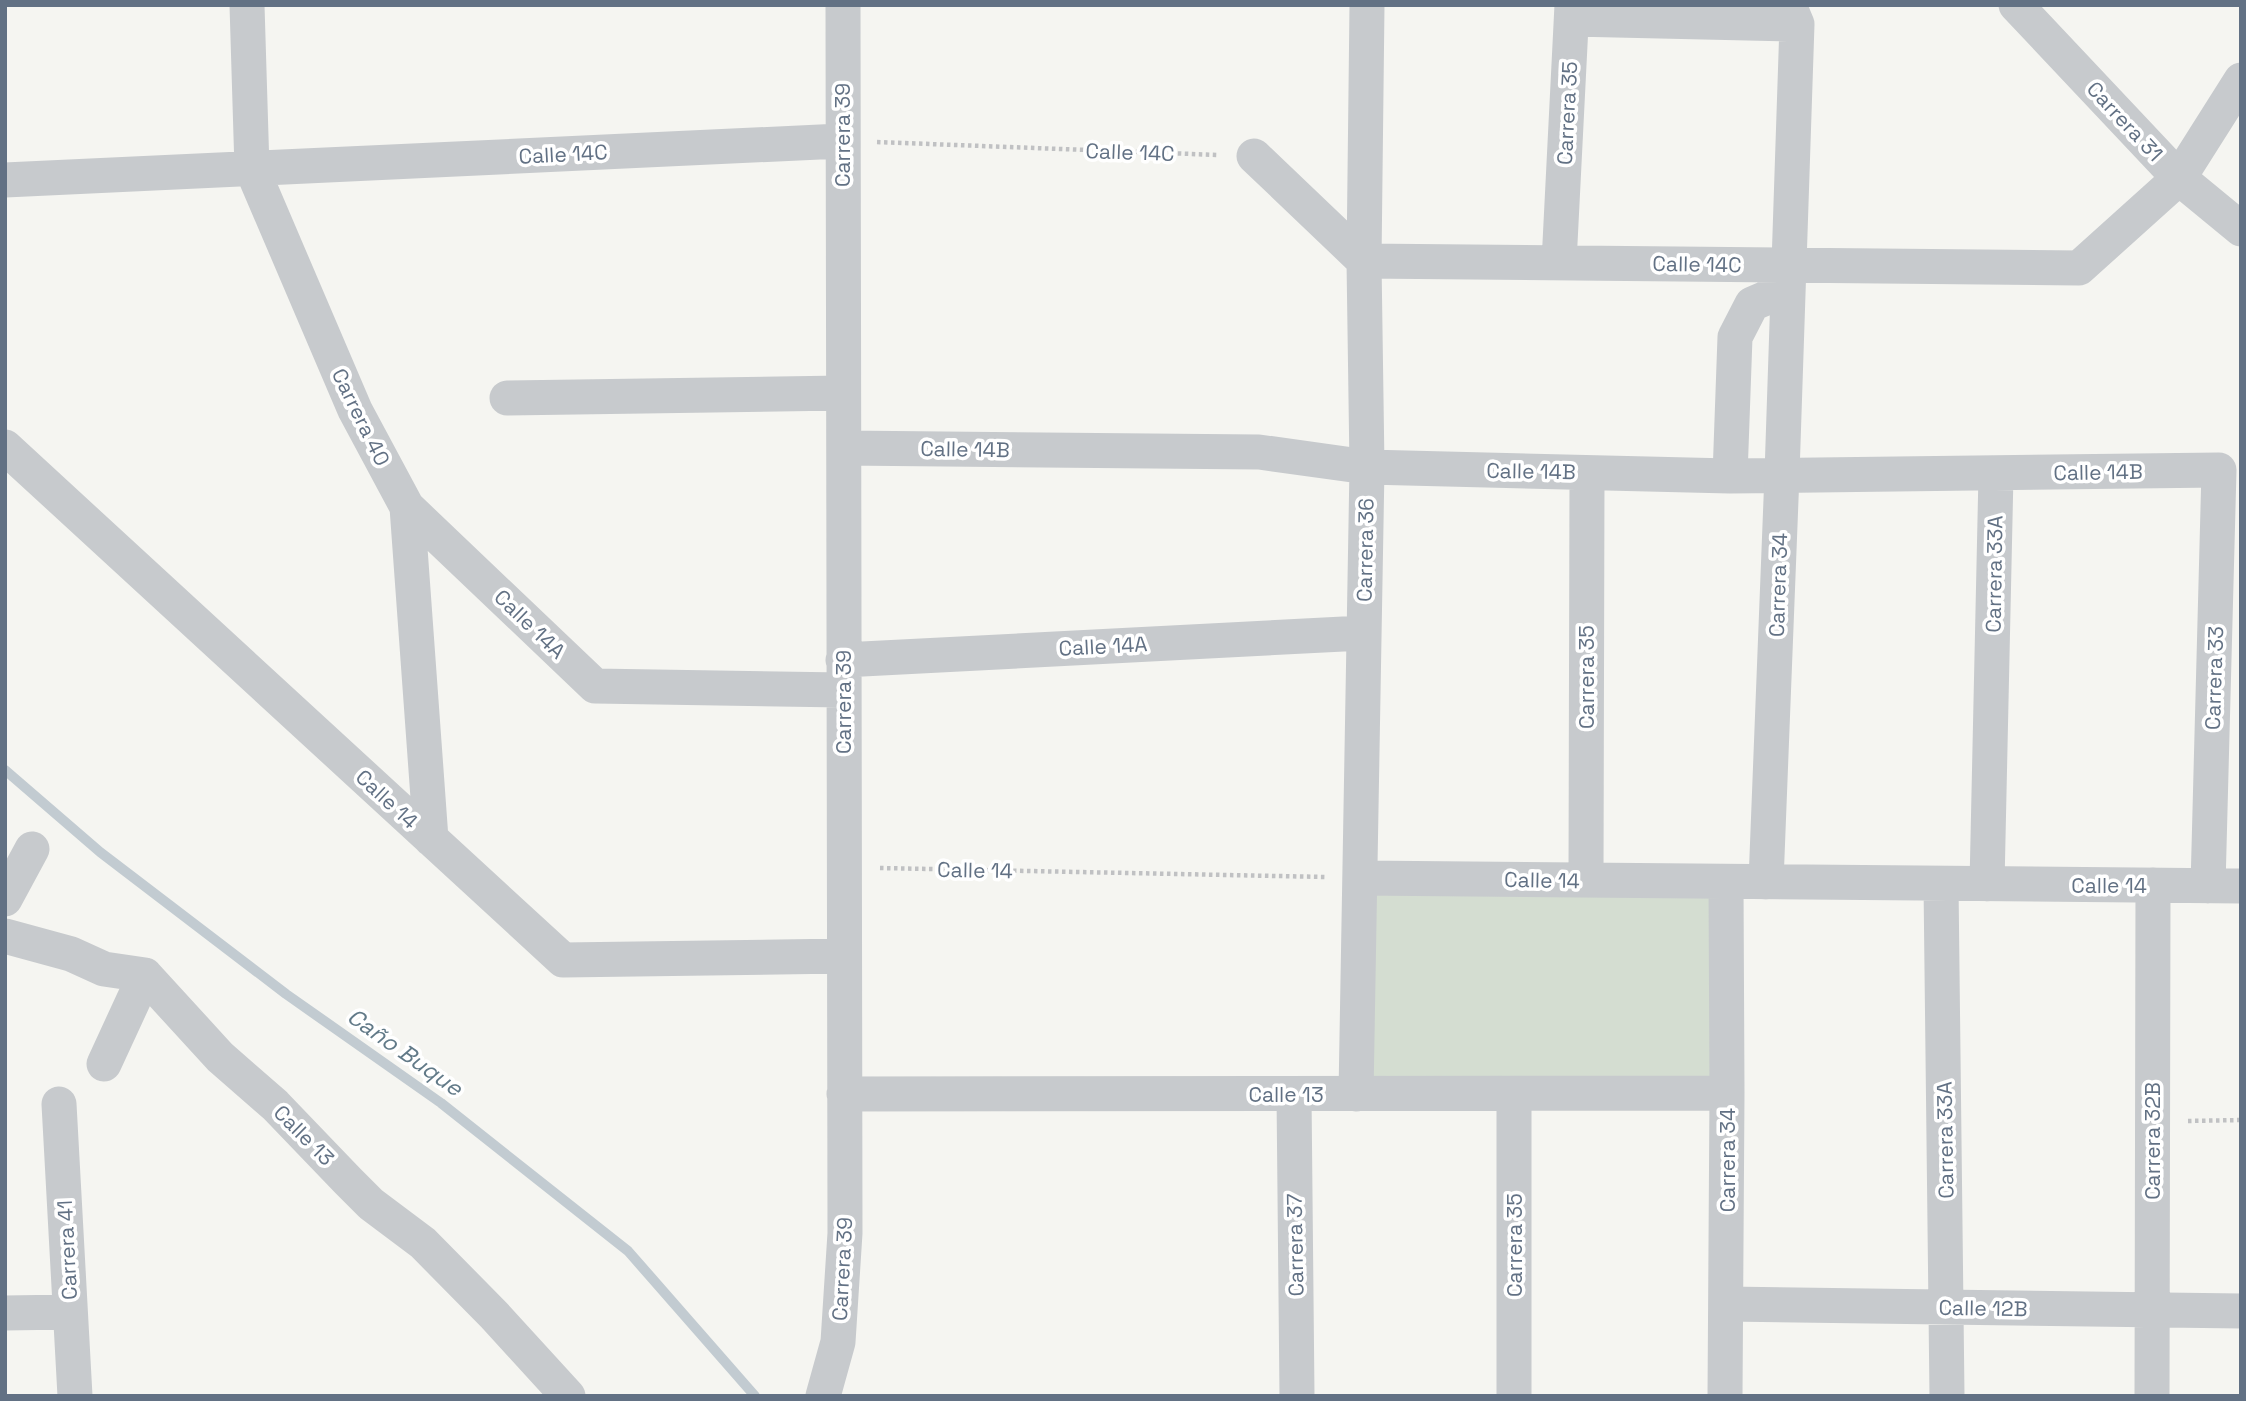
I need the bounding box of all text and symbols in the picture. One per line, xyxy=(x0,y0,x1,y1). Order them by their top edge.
street label: Carrera 35 xyxy=(1551,60,1583,166)
street label: Carrera 31 xyxy=(2081,75,2169,167)
street label: Carrera 39 xyxy=(829,83,856,187)
street label: Calle 14C xyxy=(1085,137,1175,167)
street label: Calle 14C xyxy=(518,138,608,170)
street label: Calle 14C xyxy=(1652,250,1742,278)
street label: Carrera 40 xyxy=(326,364,396,470)
street label: Calle 14B xyxy=(920,435,1010,463)
street label: Calle 14B xyxy=(1486,457,1576,485)
street label: Calle 14B xyxy=(2053,458,2143,486)
street label: Carrera 36 xyxy=(1351,498,1379,602)
street label: Carrera 33A xyxy=(1979,515,2009,633)
street label: Carrera 34 xyxy=(1763,532,1793,638)
street label: Calle 14A xyxy=(489,583,571,665)
street label: Carrera 35 xyxy=(1573,625,1600,729)
street label: Carrera 33 xyxy=(2199,626,2229,730)
street label: Calle 14A xyxy=(1058,630,1148,662)
street label: Carrera 39 xyxy=(830,650,857,754)
street label: Calle 14 xyxy=(350,763,424,835)
street label: Calle 14 xyxy=(937,856,1013,884)
street label: Calle 14 xyxy=(1504,866,1580,894)
street label: Calle 14 xyxy=(2071,872,2147,899)
water label: Caño Buque xyxy=(342,1001,470,1104)
street label: Calle 13 xyxy=(1248,1081,1324,1108)
street label: Carrera 33A xyxy=(1930,1081,1960,1199)
street label: Carrera 32B xyxy=(2139,1082,2166,1200)
street label: Calle 13 xyxy=(268,1099,340,1171)
street label: Carrera 34 xyxy=(1714,1108,1741,1212)
street label: Carrera 37 xyxy=(1281,1193,1309,1297)
street label: Carrera 35 xyxy=(1501,1193,1528,1297)
street label: Carrera 41 xyxy=(51,1199,83,1301)
street label: Carrera 39 xyxy=(826,1216,858,1322)
street label: Calle 12B xyxy=(1938,1294,2028,1322)

